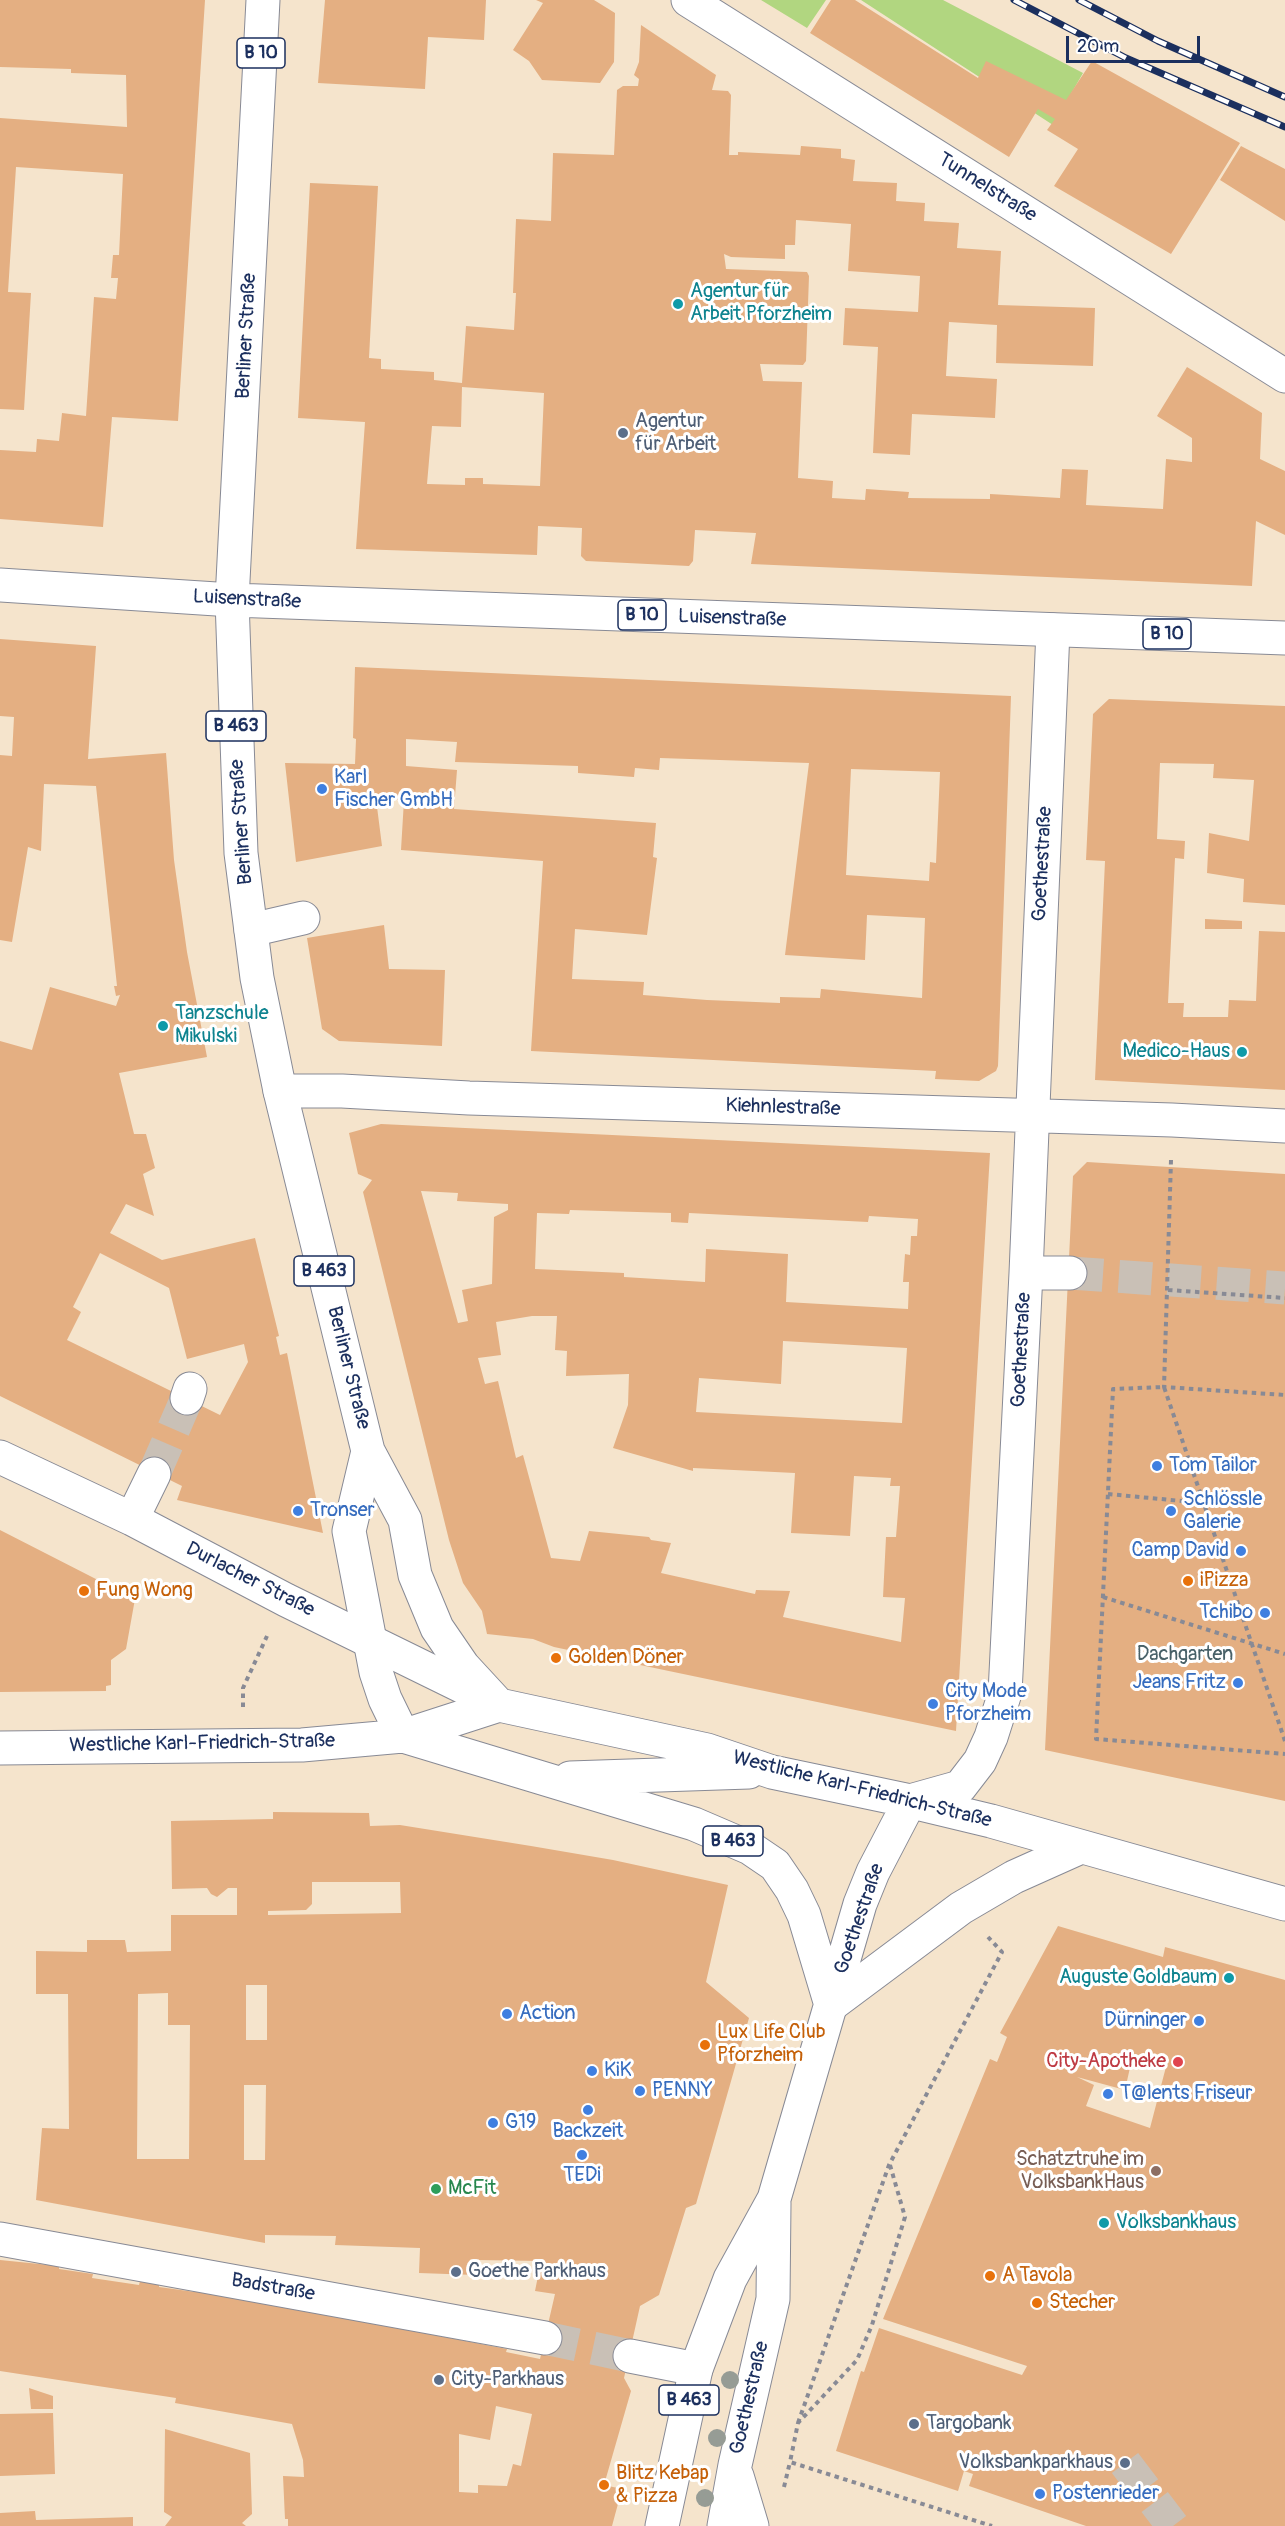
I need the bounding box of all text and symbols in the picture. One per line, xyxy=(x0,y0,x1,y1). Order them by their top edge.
scale bar xyxy=(1069,24,1202,62)
text: 20 m xyxy=(1077,35,1119,58)
road number: B 10 xyxy=(237,38,285,68)
street label: Tunnelstraße xyxy=(933,148,1041,228)
street label: Berliner Straße xyxy=(232,272,262,400)
place label: Agentur für Arbeit Pforzheim xyxy=(690,280,832,327)
marker: Agentur für Arbeit Pforzheim xyxy=(671,297,685,311)
place label: Agentur für Arbeit xyxy=(635,410,716,457)
marker: Agentur für Arbeit xyxy=(616,426,630,440)
street label: Luisenstraße xyxy=(192,585,302,615)
road number: B 10 xyxy=(618,600,666,630)
street label: Luisenstraße xyxy=(677,605,787,633)
road number: B 10 xyxy=(1143,619,1191,649)
road number: B 463 xyxy=(206,711,266,741)
street label: Berliner Straße xyxy=(226,758,258,886)
place label: Karl Fischer GmbH xyxy=(334,766,453,813)
marker: Karl Fischer GmbH xyxy=(315,782,329,796)
street label: Goethestraße xyxy=(1028,806,1058,922)
place label: Tanzschule Mikulski xyxy=(175,1002,268,1049)
marker: Tanzschule Mikulski xyxy=(156,1019,170,1033)
place label: Medico-Haus xyxy=(1122,1040,1230,1064)
marker: Medico-Haus xyxy=(1235,1045,1249,1059)
street label: Kiehnlestraße xyxy=(725,1094,841,1122)
road number: B 463 xyxy=(294,1256,354,1286)
street label: Goethestraße xyxy=(1007,1292,1037,1408)
street label: Berliner Straße xyxy=(321,1304,375,1432)
place label: Tom Tailor xyxy=(1169,1454,1257,1478)
marker: Tom Tailor xyxy=(1150,1459,1164,1473)
place label: Schlössle Galerie xyxy=(1183,1488,1262,1535)
place label: Tronser xyxy=(310,1499,375,1523)
marker: Tronser xyxy=(291,1504,305,1518)
marker: Schlössle Galerie xyxy=(1164,1504,1178,1518)
street label: Durlacher Straße xyxy=(182,1537,318,1623)
place label: Camp David xyxy=(1132,1539,1229,1563)
marker: Camp David xyxy=(1234,1544,1248,1558)
place label: iPizza xyxy=(1200,1569,1248,1593)
marker: iPizza xyxy=(1181,1574,1195,1588)
place label: Fung Wong xyxy=(96,1579,193,1603)
marker: Fung Wong xyxy=(77,1584,91,1598)
place label: Tchibo xyxy=(1199,1601,1253,1625)
marker: Tchibo xyxy=(1258,1606,1272,1620)
park label: Dachgarten xyxy=(1137,1643,1233,1667)
place label: Golden Döner xyxy=(568,1646,684,1670)
marker: Golden Döner xyxy=(549,1651,563,1665)
place label: Jeans Fritz xyxy=(1132,1671,1226,1695)
marker: Jeans Fritz xyxy=(1231,1676,1245,1690)
place label: City Mode Pforzheim xyxy=(945,1680,1031,1727)
marker: City Mode Pforzheim xyxy=(926,1697,940,1711)
street label: Westliche Karl-Friedrich-Straße xyxy=(69,1730,335,1758)
street label: Westliche Karl-Friedrich-Straße xyxy=(730,1746,994,1834)
road number: B 463 xyxy=(703,1826,763,1856)
street label: Goethestraße xyxy=(830,1861,890,1977)
place label: Auguste Goldbaum xyxy=(1059,1966,1217,1990)
marker: Auguste Goldbaum xyxy=(1222,1971,1236,1985)
place label: Action xyxy=(519,2002,576,2026)
marker: Action xyxy=(500,2007,514,2021)
place label: Dürninger xyxy=(1104,2009,1187,2033)
marker: Dürninger xyxy=(1192,2014,1206,2028)
place label: Lux Life Club Pforzheim xyxy=(717,2021,826,2068)
marker: Lux Life Club Pforzheim xyxy=(698,2038,712,2052)
place label: City-Apotheke xyxy=(1046,2050,1166,2074)
marker: City-Apotheke xyxy=(1171,2055,1185,2069)
place label: KiK xyxy=(604,2059,632,2083)
marker: KiK xyxy=(585,2064,599,2078)
place label: PENNY xyxy=(652,2079,712,2103)
place label: T@lents Friseur xyxy=(1120,2082,1252,2106)
marker: PENNY xyxy=(633,2084,647,2098)
marker: T@lents Friseur xyxy=(1101,2087,1115,2101)
marker: Backzeit xyxy=(581,2103,595,2117)
place label: G19 xyxy=(505,2111,536,2135)
marker: G19 xyxy=(486,2116,500,2130)
place label: Backzeit xyxy=(552,2120,624,2144)
marker: TEDi xyxy=(575,2148,589,2162)
place label: Schatztruhe im VolksbankHaus xyxy=(1016,2148,1144,2195)
place label: TEDi xyxy=(563,2164,601,2188)
marker: Schatztruhe im VolksbankHaus xyxy=(1149,2164,1163,2178)
place label: McFit xyxy=(448,2177,496,2201)
marker: McFit xyxy=(429,2182,443,2196)
place label: Volksbankhaus xyxy=(1116,2211,1236,2235)
marker: Volksbankhaus xyxy=(1097,2216,1111,2230)
place label: Goethe Parkhaus xyxy=(468,2260,606,2284)
place label: A Tavola xyxy=(1002,2264,1072,2288)
marker: Goethe Parkhaus xyxy=(449,2265,463,2279)
street label: Badstraße xyxy=(229,2269,317,2307)
marker: A Tavola xyxy=(983,2269,997,2283)
place label: Stecher xyxy=(1049,2291,1115,2315)
marker: Stecher xyxy=(1030,2296,1044,2310)
street label: Goethestraße xyxy=(725,2339,775,2457)
place label: City-Parkhaus xyxy=(451,2368,564,2392)
marker: City-Parkhaus xyxy=(432,2373,446,2387)
road number: B 463 xyxy=(659,2385,719,2415)
place label: Targobank xyxy=(926,2412,1011,2436)
marker: Targobank xyxy=(907,2417,921,2431)
place label: Volksbankparkhaus xyxy=(959,2451,1113,2475)
marker: Volksbankparkhaus xyxy=(1118,2456,1132,2470)
place label: Blitz Kebap & Pizza xyxy=(616,2462,709,2509)
marker: Blitz Kebap & Pizza xyxy=(597,2478,611,2492)
place label: Postenrieder xyxy=(1052,2482,1159,2506)
marker: Postenrieder xyxy=(1033,2487,1047,2501)

